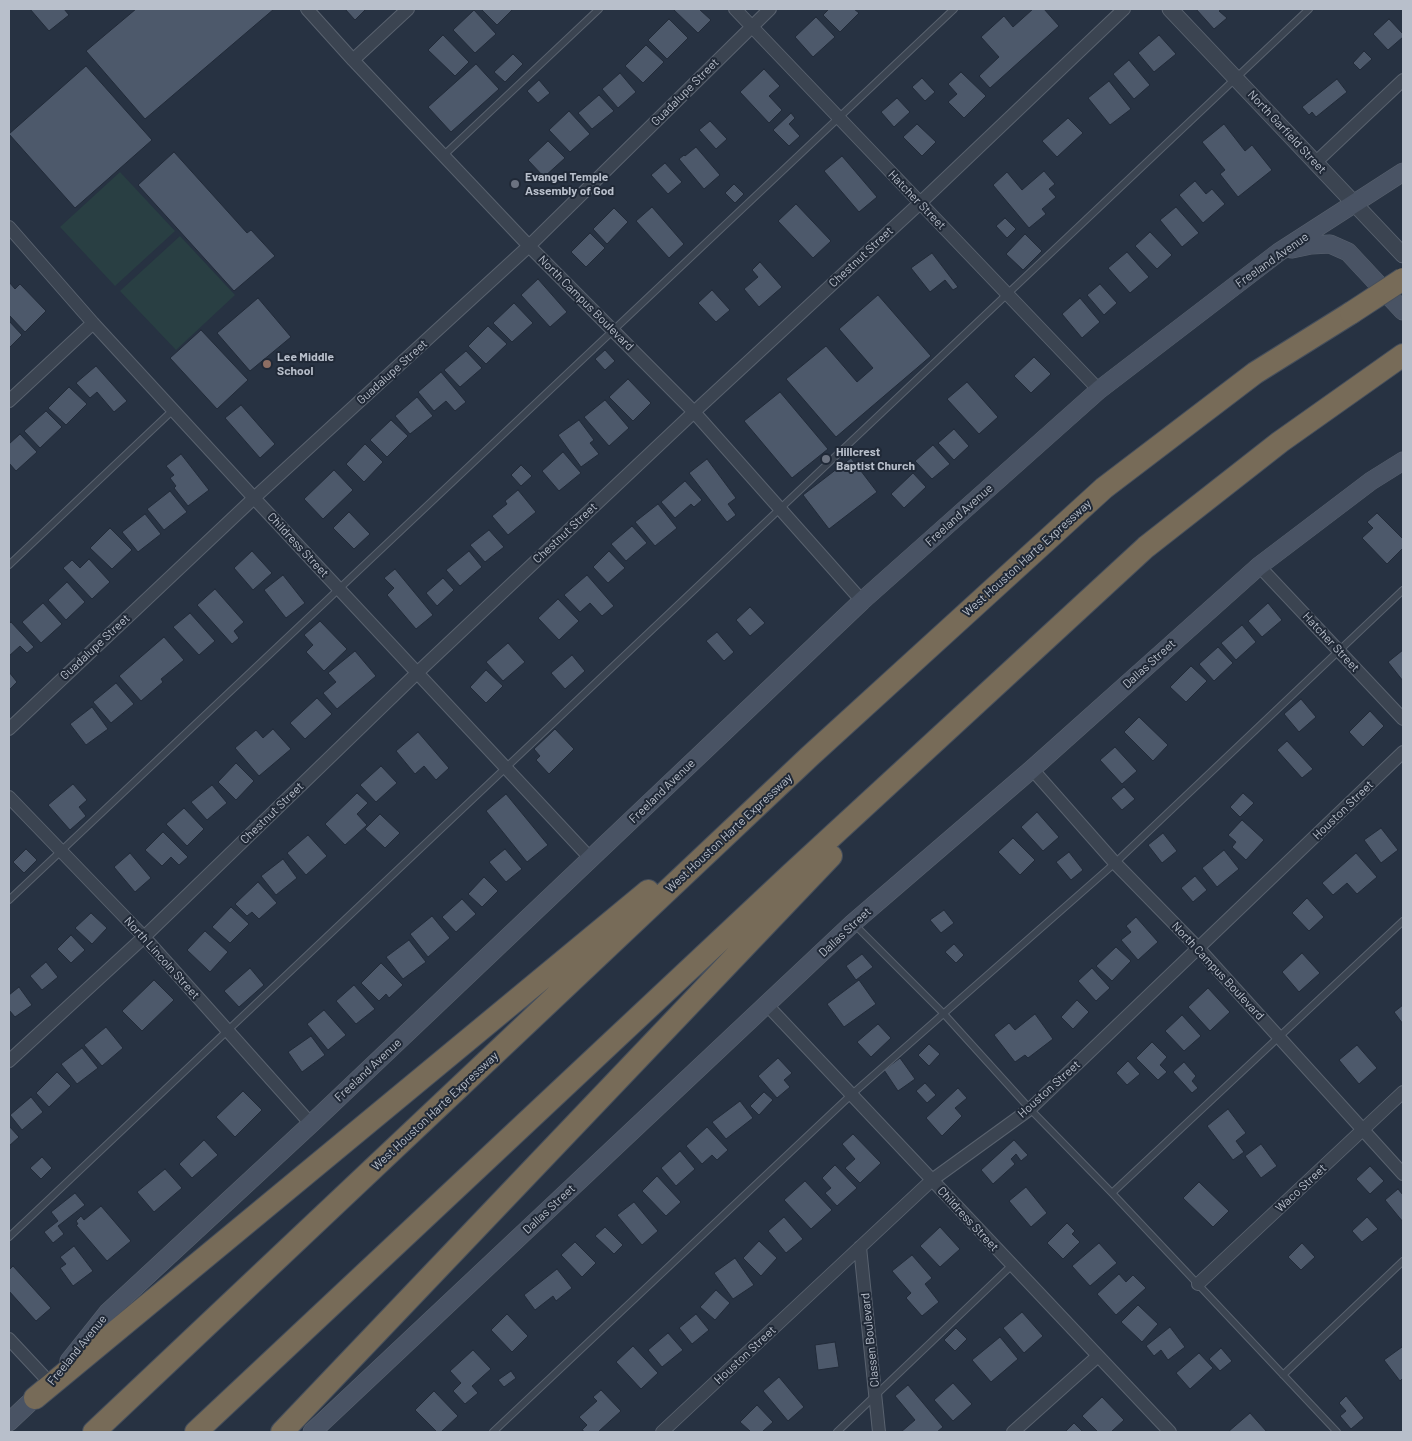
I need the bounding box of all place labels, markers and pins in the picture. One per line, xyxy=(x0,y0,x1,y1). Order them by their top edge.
place label: Evangel Temple Assembly of God xyxy=(525,170,614,198)
marker: Evangel Temple Assembly of God xyxy=(509,178,521,190)
place label: Lee Middle School xyxy=(277,350,334,378)
marker: Lee Middle School xyxy=(261,358,273,370)
place label: Hillcrest Baptist Church xyxy=(836,445,915,473)
marker: Hillcrest Baptist Church xyxy=(820,453,832,465)

